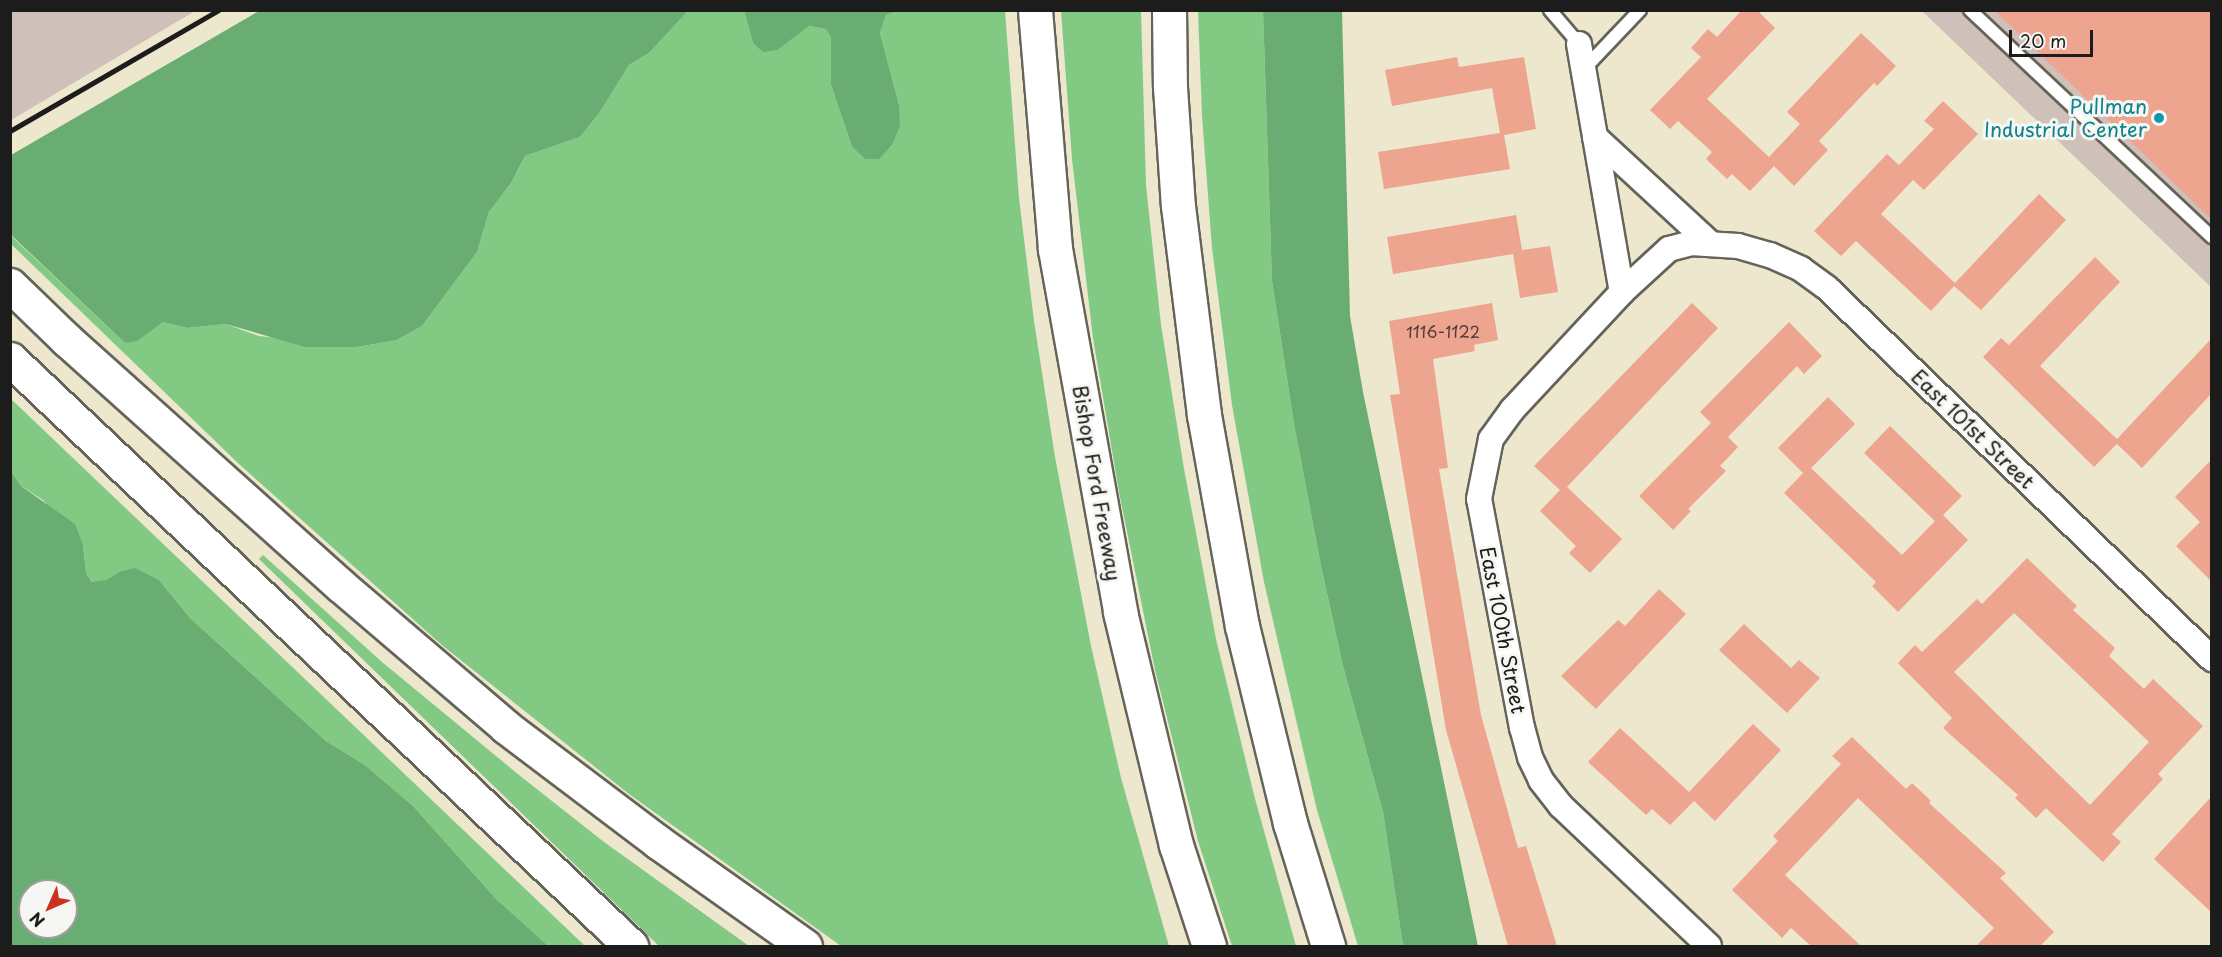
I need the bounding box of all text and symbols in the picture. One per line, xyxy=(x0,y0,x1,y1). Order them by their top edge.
scale bar xyxy=(2012,18,2096,56)
text: 20 m xyxy=(2020,27,2066,54)
place label: Pullman Industrial Center xyxy=(1984,94,2147,141)
marker: Pullman Industrial Center xyxy=(2152,111,2166,125)
house number: 1116-1122 xyxy=(1406,321,1480,341)
street label: East 101st Street xyxy=(1906,364,2040,494)
street label: Bishop Ford Freeway xyxy=(1068,382,1126,584)
street label: East 100th Street xyxy=(1475,544,1531,716)
north arrow xyxy=(18,879,78,939)
text: N xyxy=(24,907,50,933)

